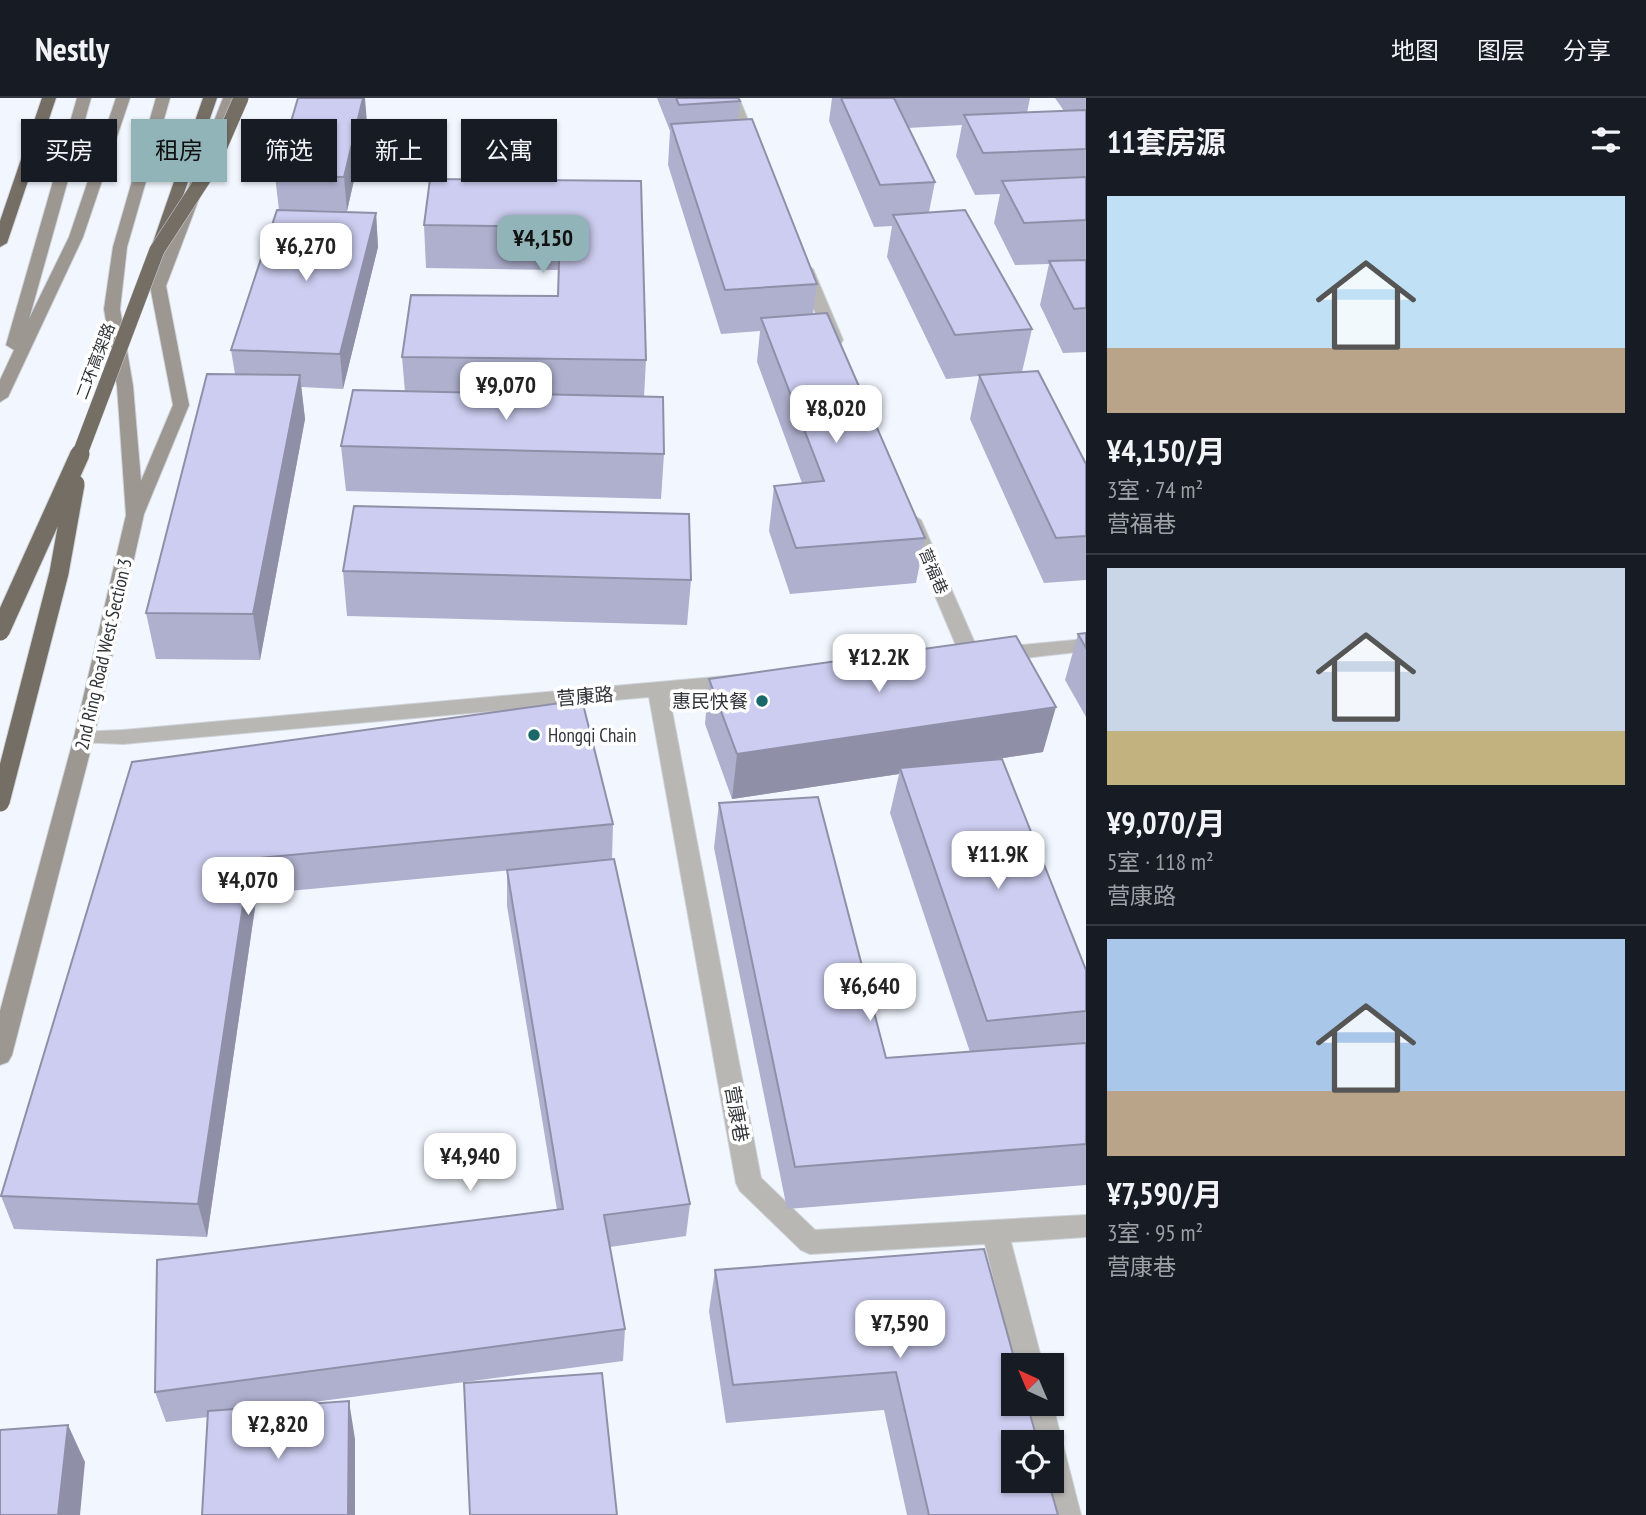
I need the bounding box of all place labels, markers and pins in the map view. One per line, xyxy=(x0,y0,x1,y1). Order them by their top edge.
pin: ¥4,150 xyxy=(486,216,600,275)
pin: ¥6,270 xyxy=(249,223,363,283)
pin: ¥9,070 xyxy=(449,362,563,422)
pin: ¥8,020 xyxy=(779,386,893,445)
pin: ¥12.2K xyxy=(822,634,936,694)
place label: 惠民快餐 xyxy=(672,689,748,713)
marker: 惠民快餐 xyxy=(754,693,770,709)
place label: Hongqi Chain xyxy=(548,723,636,747)
marker: Hongqi Chain xyxy=(526,727,542,743)
pin: ¥11.9K xyxy=(941,832,1055,891)
pin: ¥4,070 xyxy=(191,858,305,917)
pin: ¥6,640 xyxy=(813,964,927,1023)
pin: ¥4,940 xyxy=(413,1134,527,1193)
pin: ¥7,590 xyxy=(843,1300,957,1360)
pin: ¥2,820 xyxy=(221,1402,335,1461)

